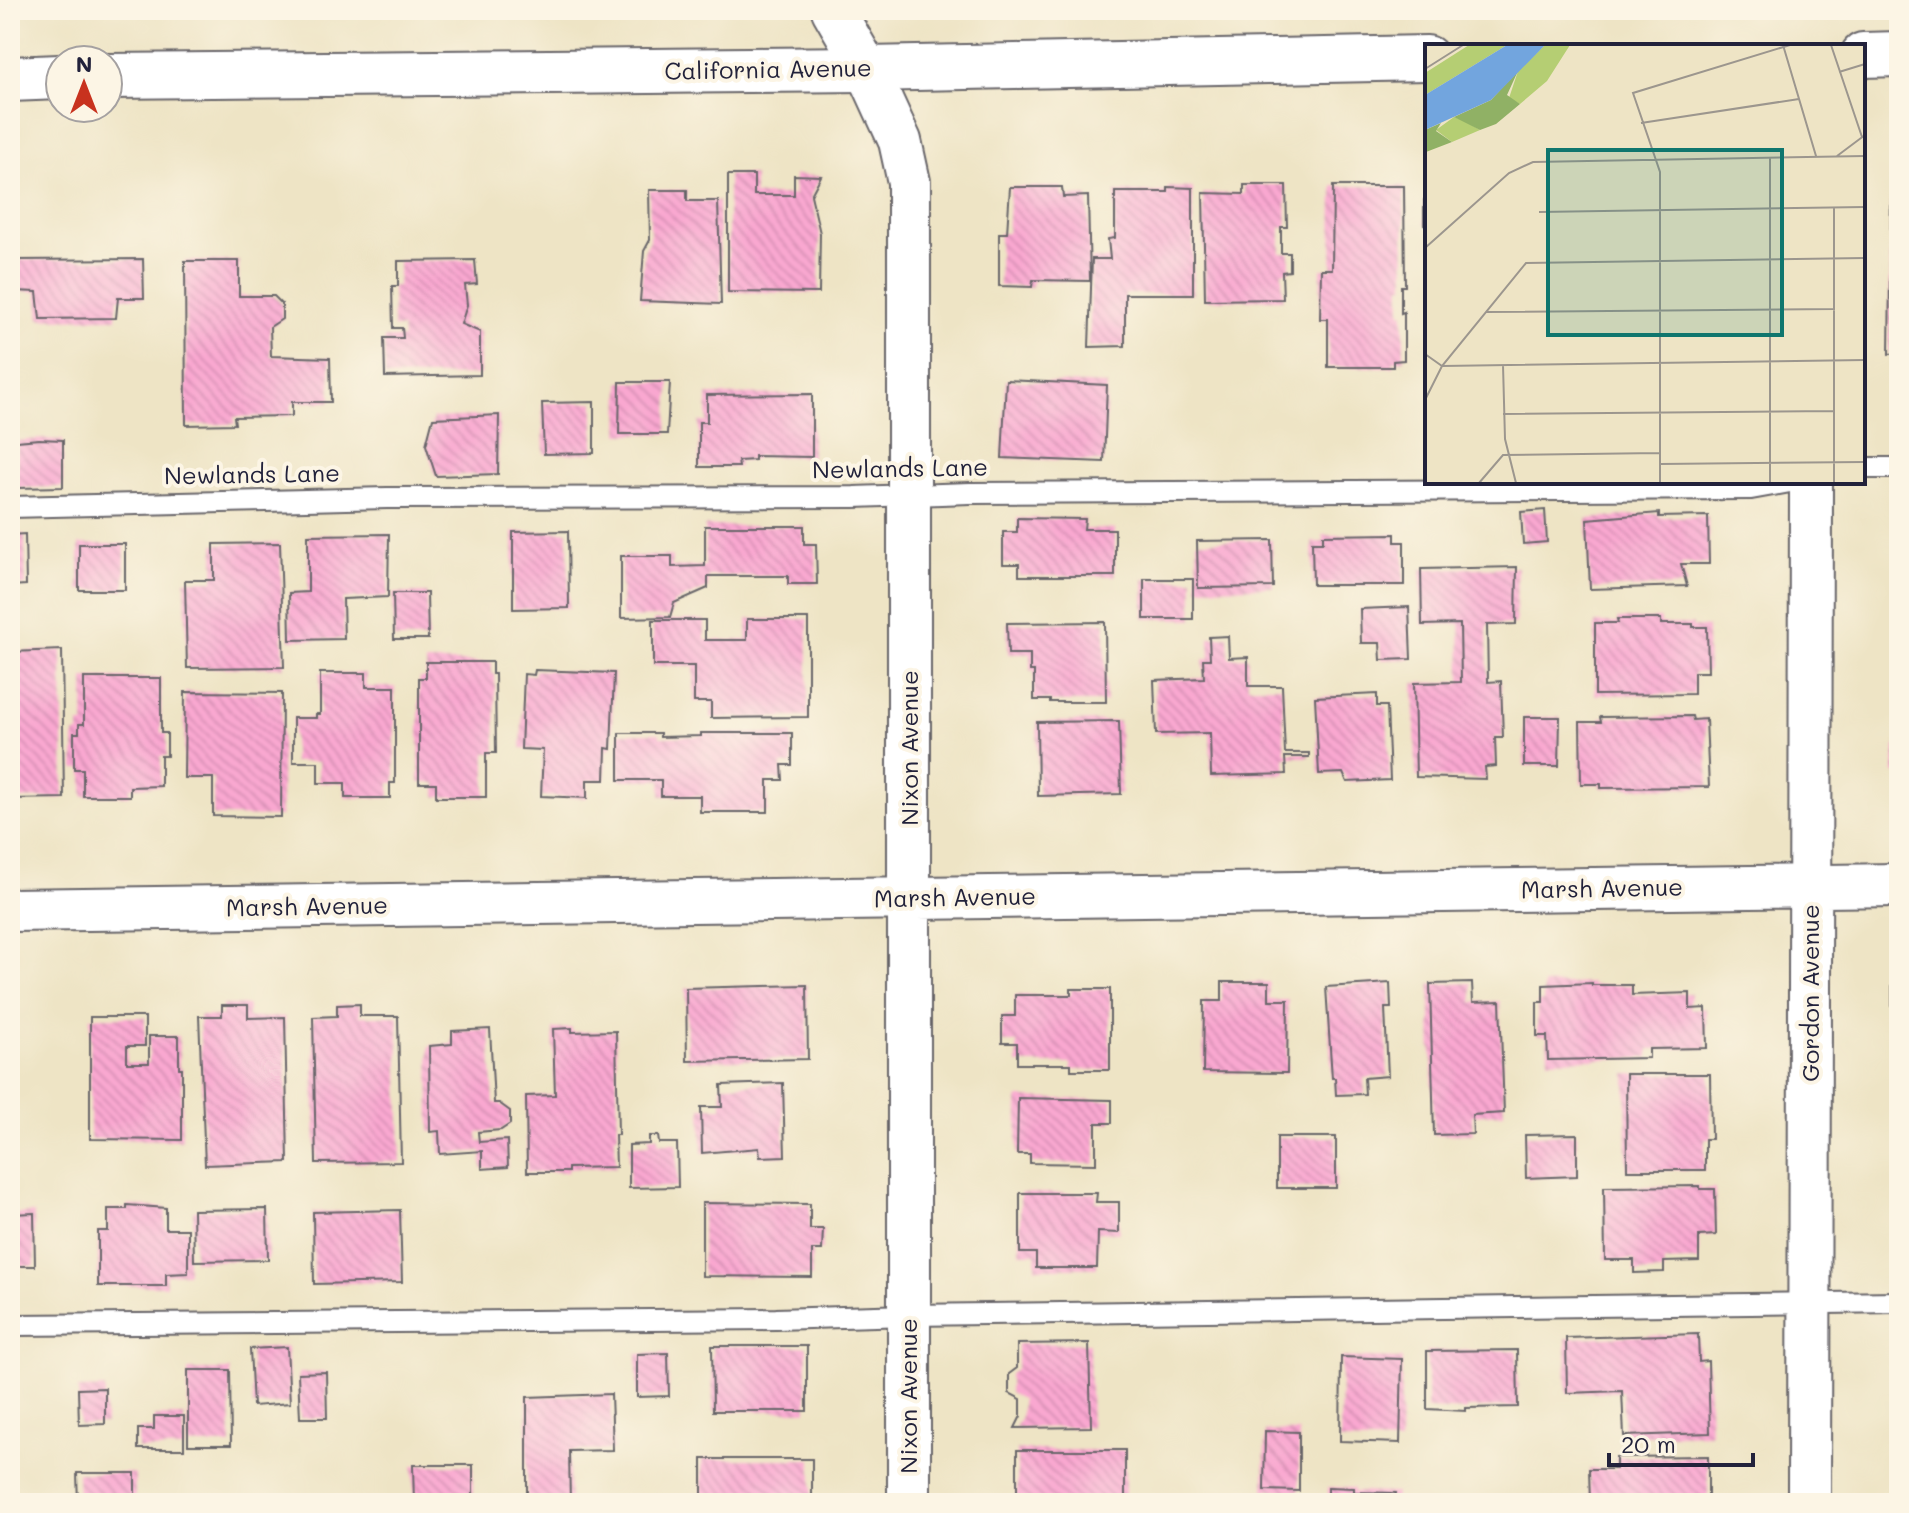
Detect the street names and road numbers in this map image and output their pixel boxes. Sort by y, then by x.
street label: California Avenue [664,51,872,86]
street label: Newlands Lane [812,450,988,485]
street label: Newlands Lane [164,456,340,491]
street label: Nixon Avenue [893,670,924,826]
street label: Marsh Avenue [1521,871,1683,904]
street label: Marsh Avenue [874,880,1036,913]
street label: Marsh Avenue [226,889,388,922]
street label: Gordon Avenue [1794,904,1825,1082]
street label: Nixon Avenue [892,1318,923,1474]

